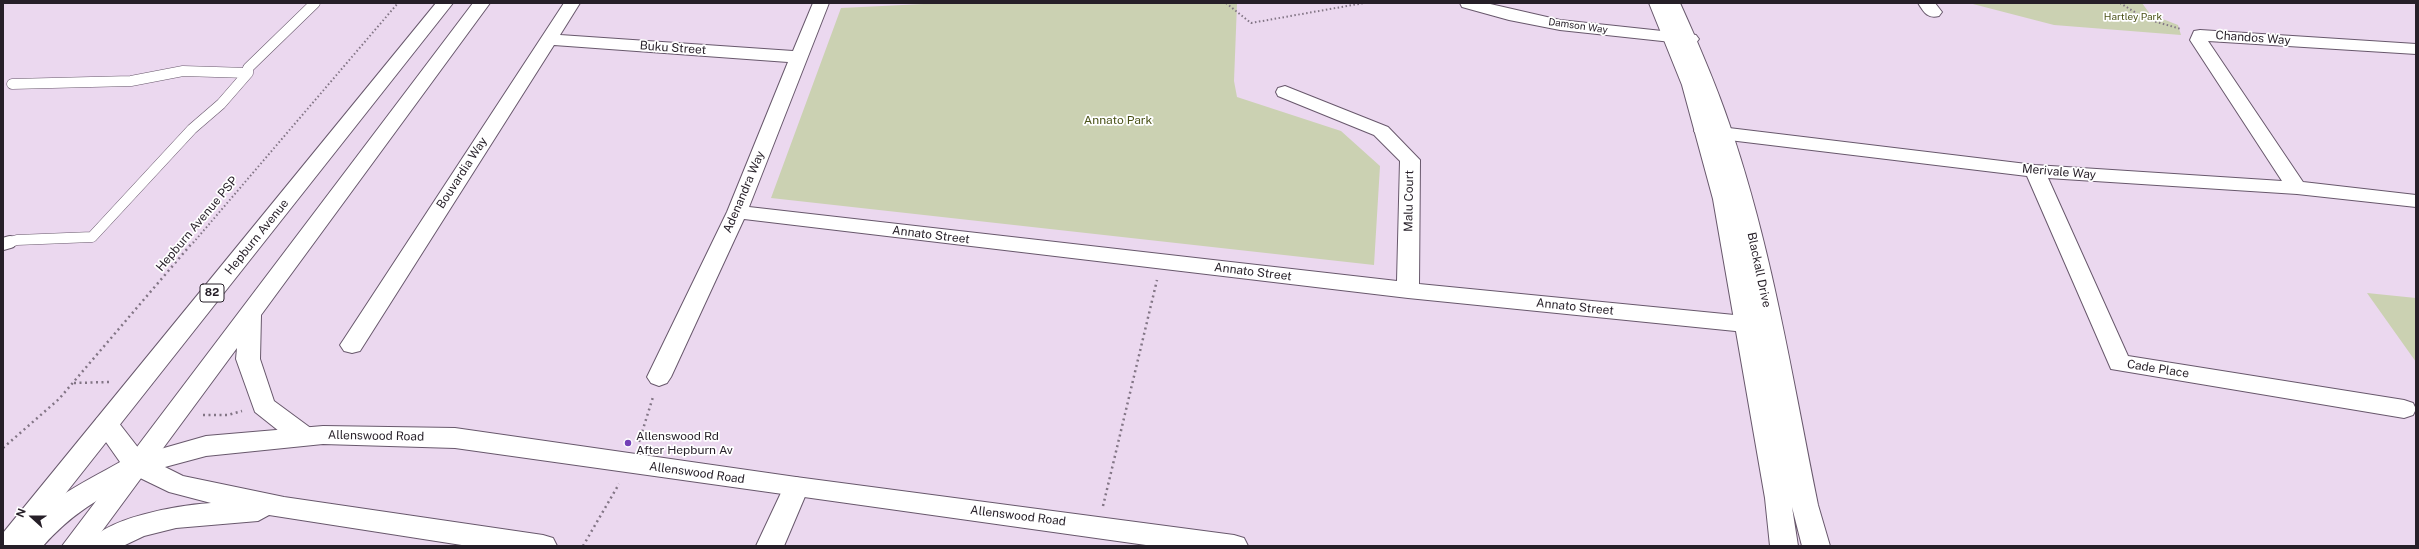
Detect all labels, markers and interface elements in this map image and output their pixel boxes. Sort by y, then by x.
park label: Hartley Park [2104,11,2162,23]
street label: Damson Way [1548,16,1608,36]
street label: Chandos Way [2215,28,2291,48]
street label: Buku Street [639,38,707,58]
park label: Annato Park [1084,113,1152,127]
street label: Bouvardia Way [433,134,491,212]
street label: Adenandra Way [720,149,768,235]
street label: Merivale Way [2021,162,2097,182]
street label: Malu Court [1401,170,1417,232]
street label: Hepburn Avenue PSP [153,174,241,274]
street label: Hepburn Avenue [222,196,292,278]
street label: Annato Street [891,223,971,247]
street label: Blackall Drive [1744,231,1774,309]
street label: Annato Street [1213,260,1293,284]
road number: 82 [200,284,224,302]
street label: Annato Street [1535,296,1615,318]
street label: Cade Place [2126,357,2190,381]
street label: Allenswood Road [328,428,424,444]
place label: Allenswood Rd After Hepburn Av [636,429,733,457]
marker: Allenswood Rd After Hepburn Av [623,438,633,448]
street label: Allenswood Road [648,459,746,487]
north arrow [12,497,52,537]
street label: Allenswood Road [969,503,1067,529]
text: N [14,507,28,519]

